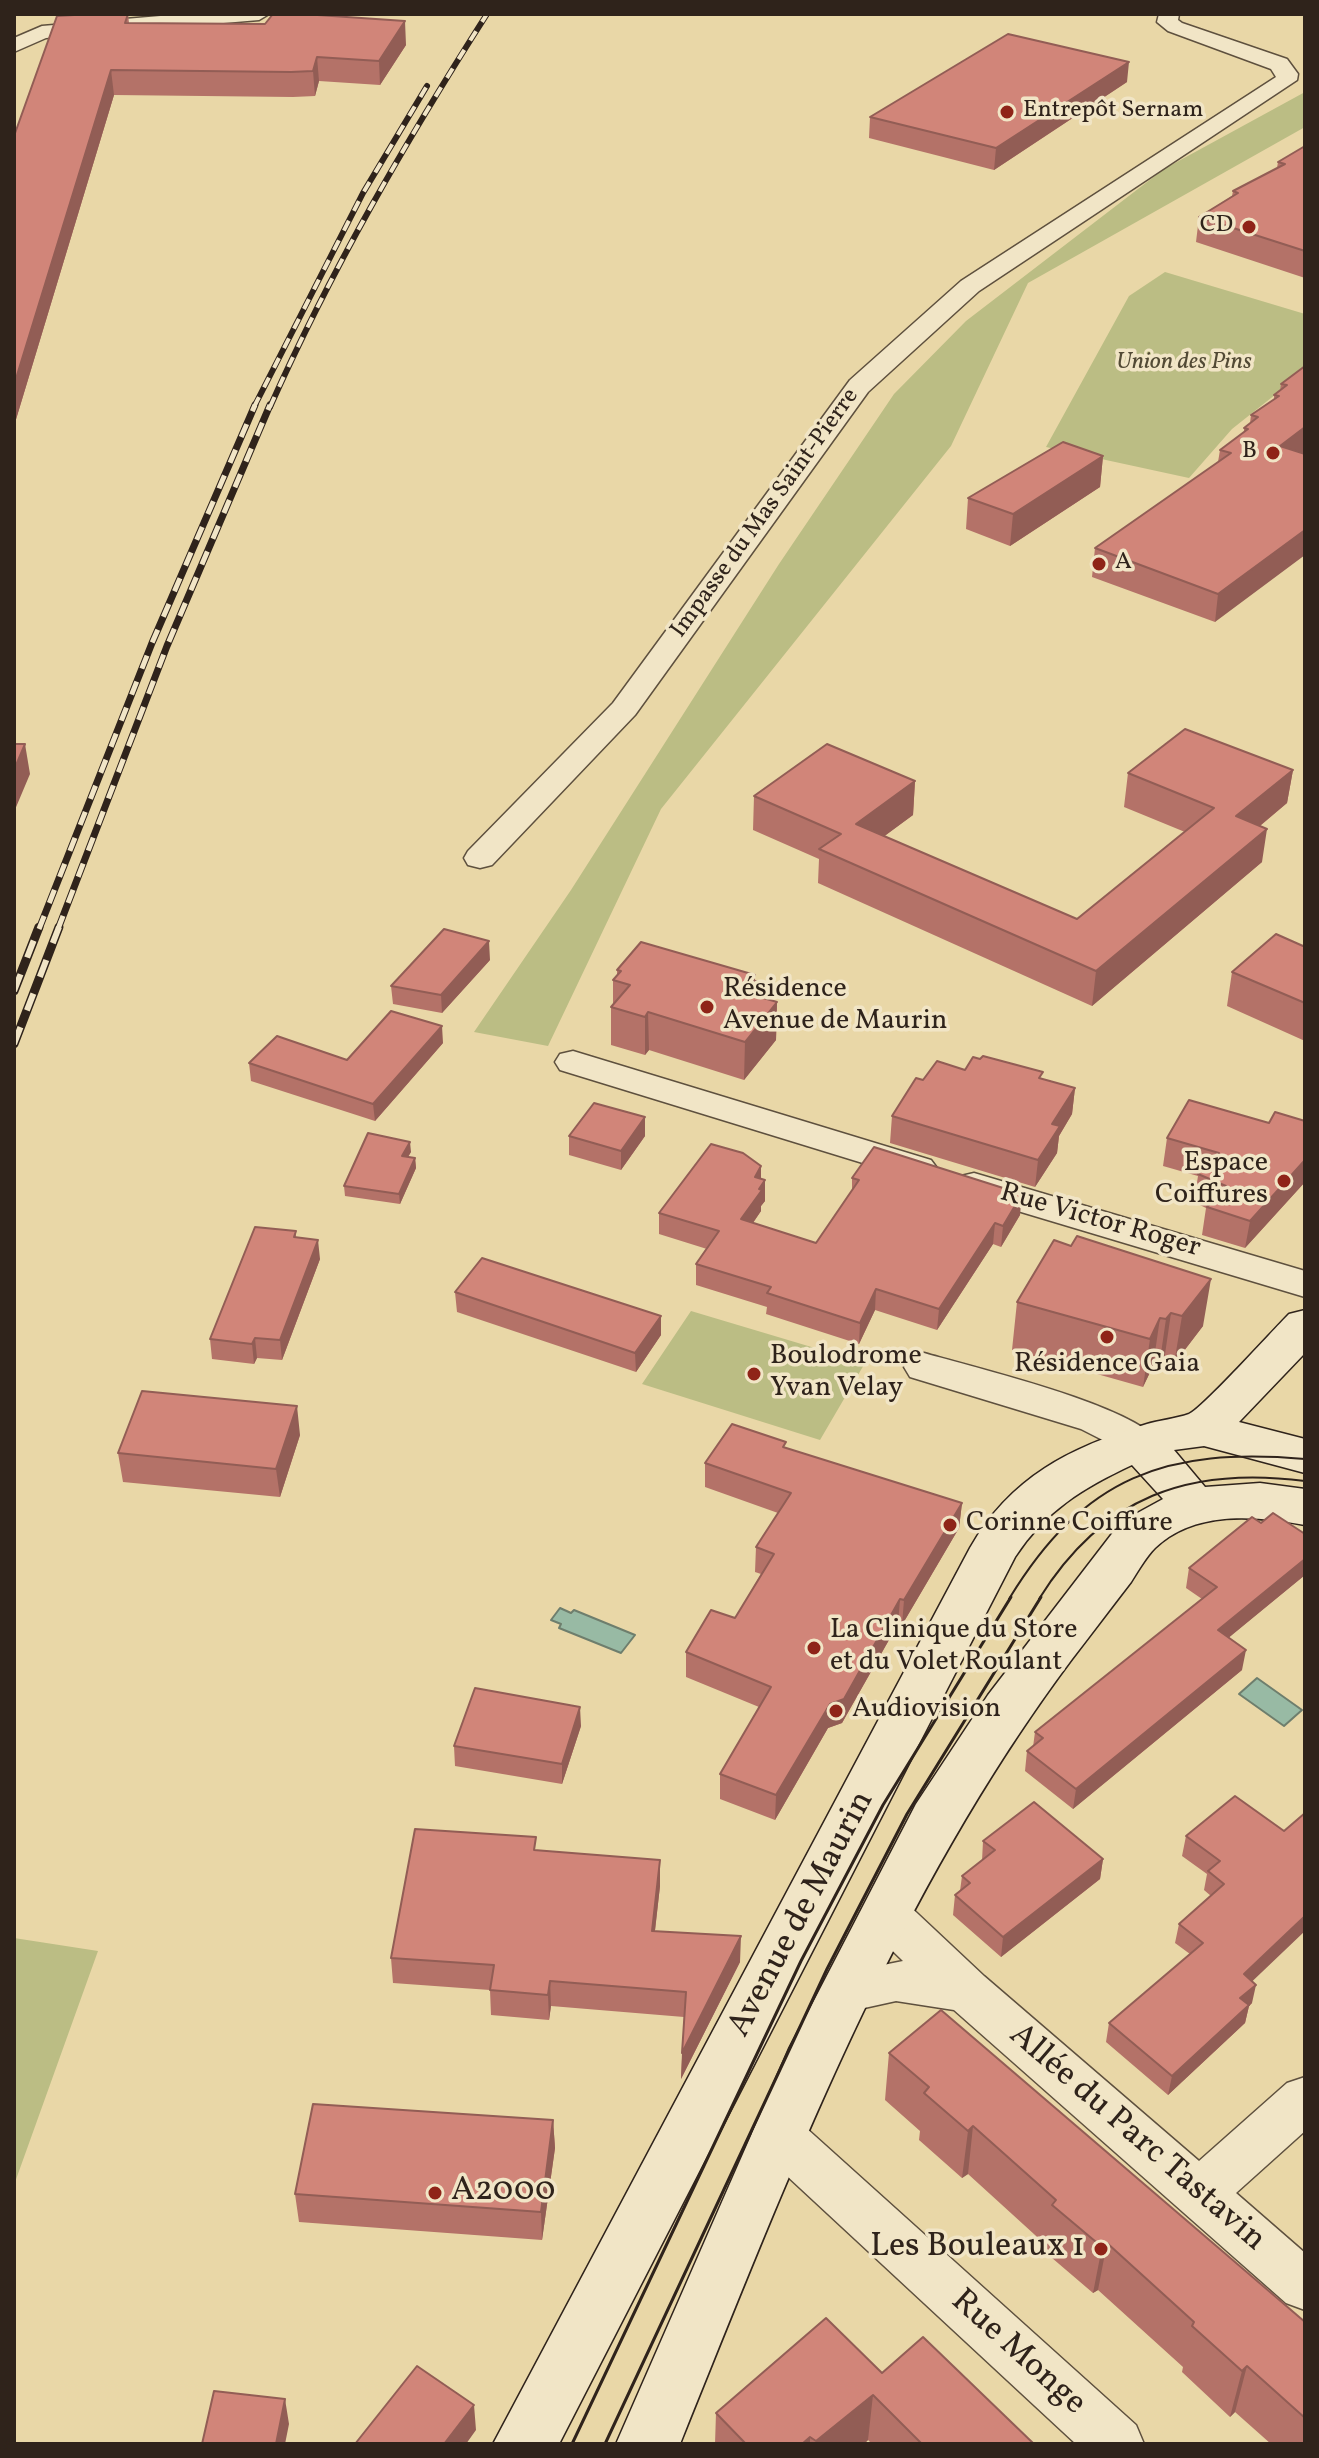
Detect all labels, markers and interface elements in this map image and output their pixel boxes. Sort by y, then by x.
place label: Entrepôt Sernam [1023,98,1204,126]
marker: Entrepôt Sernam [998,103,1016,121]
place label: CD [1200,213,1233,241]
marker: CD [1240,218,1258,236]
park label: Union des Pins [1116,350,1252,378]
street label: Impasse du Mas Saint-Pierre [666,384,866,644]
place label: B [1242,439,1257,467]
marker: B [1264,444,1282,462]
place label: A [1115,550,1132,578]
marker: A [1090,555,1108,573]
place label: Résidence Avenue de Maurin [723,974,948,1040]
marker: Résidence Avenue de Maurin [698,998,716,1016]
place label: Espace Coiffures [1155,1148,1268,1214]
marker: Espace Coiffures [1275,1172,1293,1190]
street label: Rue Victor Roger [996,1177,1204,1267]
marker: Résidence Gaia [1098,1328,1116,1346]
place label: Boulodrome Yvan Velay [770,1341,922,1407]
place label: Résidence Gaia [1014,1349,1200,1383]
marker: Boulodrome Yvan Velay [745,1365,763,1383]
place label: Corinne Coiffure [966,1508,1173,1542]
marker: Corinne Coiffure [941,1516,959,1534]
place label: La Clinique du Store et du Volet Roulant [830,1615,1077,1681]
marker: La Clinique du Store et du Volet Roulant [805,1639,823,1657]
place label: Audiovision [852,1694,1001,1728]
marker: Audiovision [827,1702,845,1720]
street label: Avenue de Maurin [721,1785,885,2045]
street label: Allée du Parc Tastavin [999,2016,1273,2262]
place label: A2000 [451,2173,556,2213]
marker: A2000 [426,2184,444,2202]
place label: Les Bouleaux 1 [870,2229,1085,2269]
marker: Les Bouleaux 1 [1092,2240,1110,2258]
street label: Rue Monge [941,2283,1093,2425]

